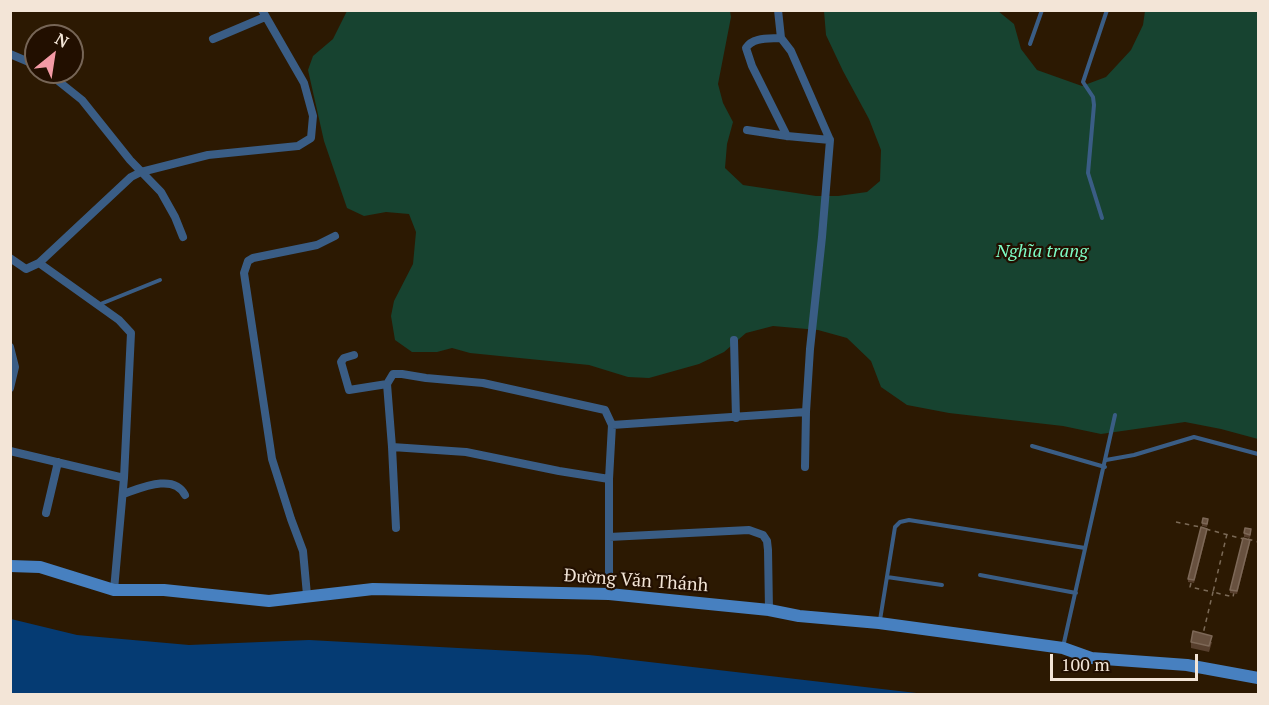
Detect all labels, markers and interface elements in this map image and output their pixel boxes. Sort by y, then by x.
north arrow [24,24,84,84]
text: N [51,28,73,53]
park label: Nghĩa trang [996,241,1088,263]
street label: Đường Văn Thánh [563,565,709,597]
scale bar [1053,642,1202,680]
text: 100 m [1061,652,1110,676]

